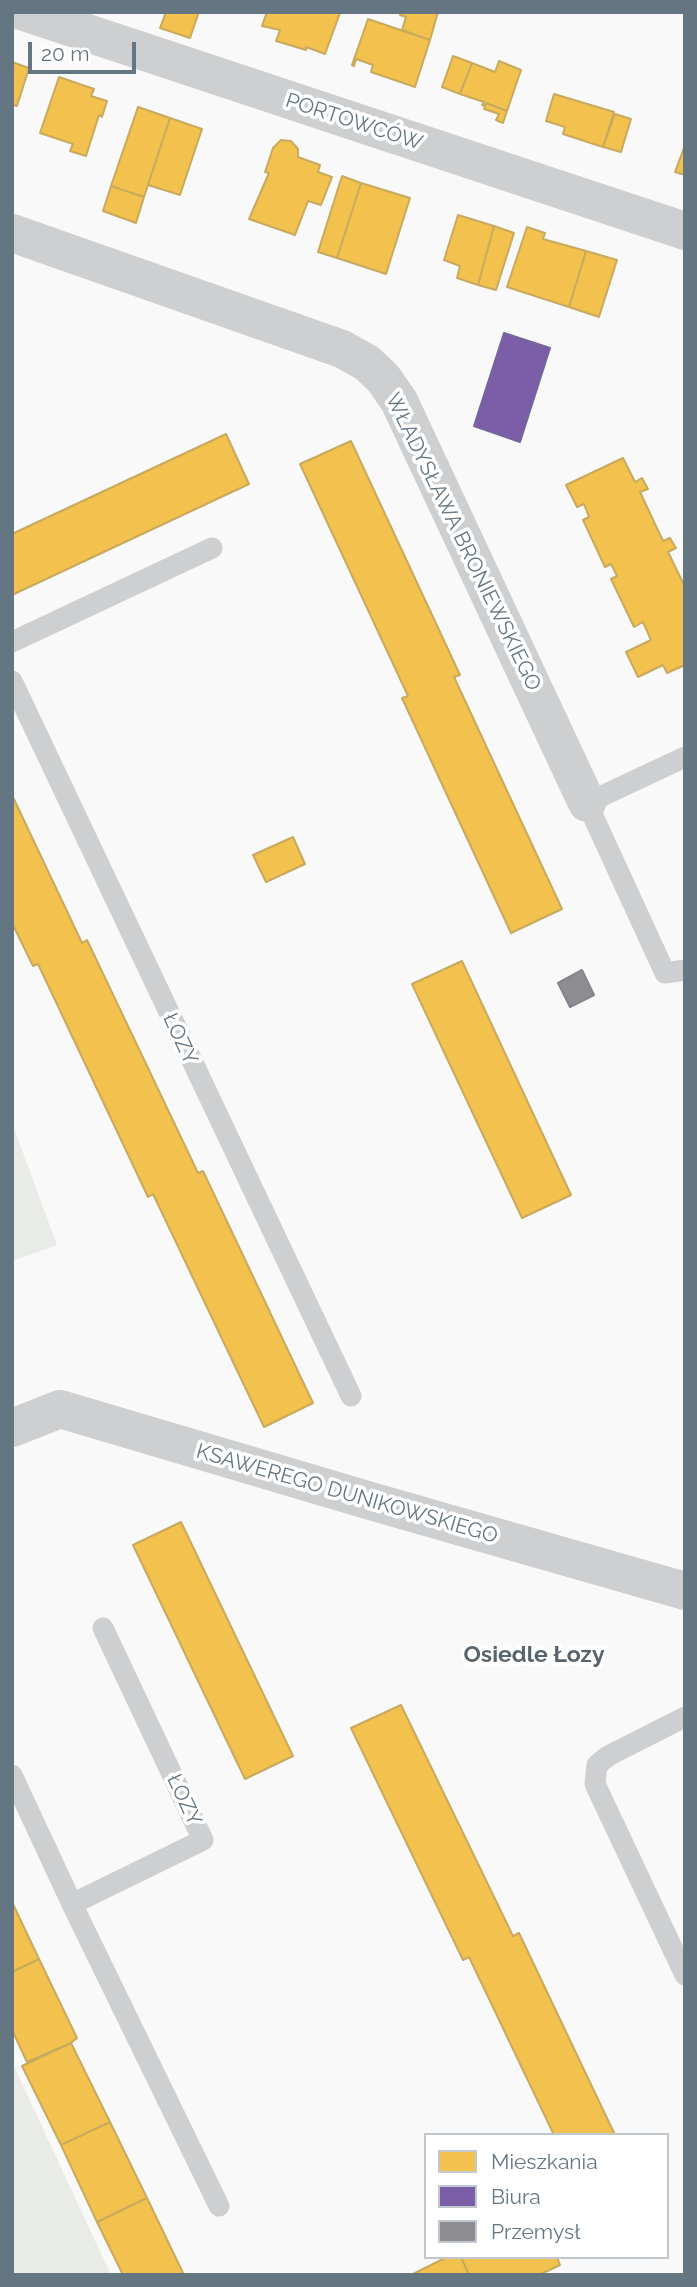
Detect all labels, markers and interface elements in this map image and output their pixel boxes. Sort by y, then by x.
scale bar [32,28,140,72]
text: 20 m [41,41,89,66]
street label: PORTOWCÓW [282,88,426,156]
street label: WŁADYSŁAWA BRONIEWSKIEGO [380,389,546,695]
street label: ŁOZY [157,1009,203,1069]
street label: KSAWEREGO DUNIKOWSKIEGO [193,1439,501,1549]
district label: Osiedle Łozy [463,1641,605,1669]
street label: ŁOZY [161,1770,207,1830]
legend [424,2133,669,2259]
text: Mieszkania [491,2149,598,2174]
text: Biura [491,2184,541,2209]
text: Przemysł [491,2219,580,2244]

